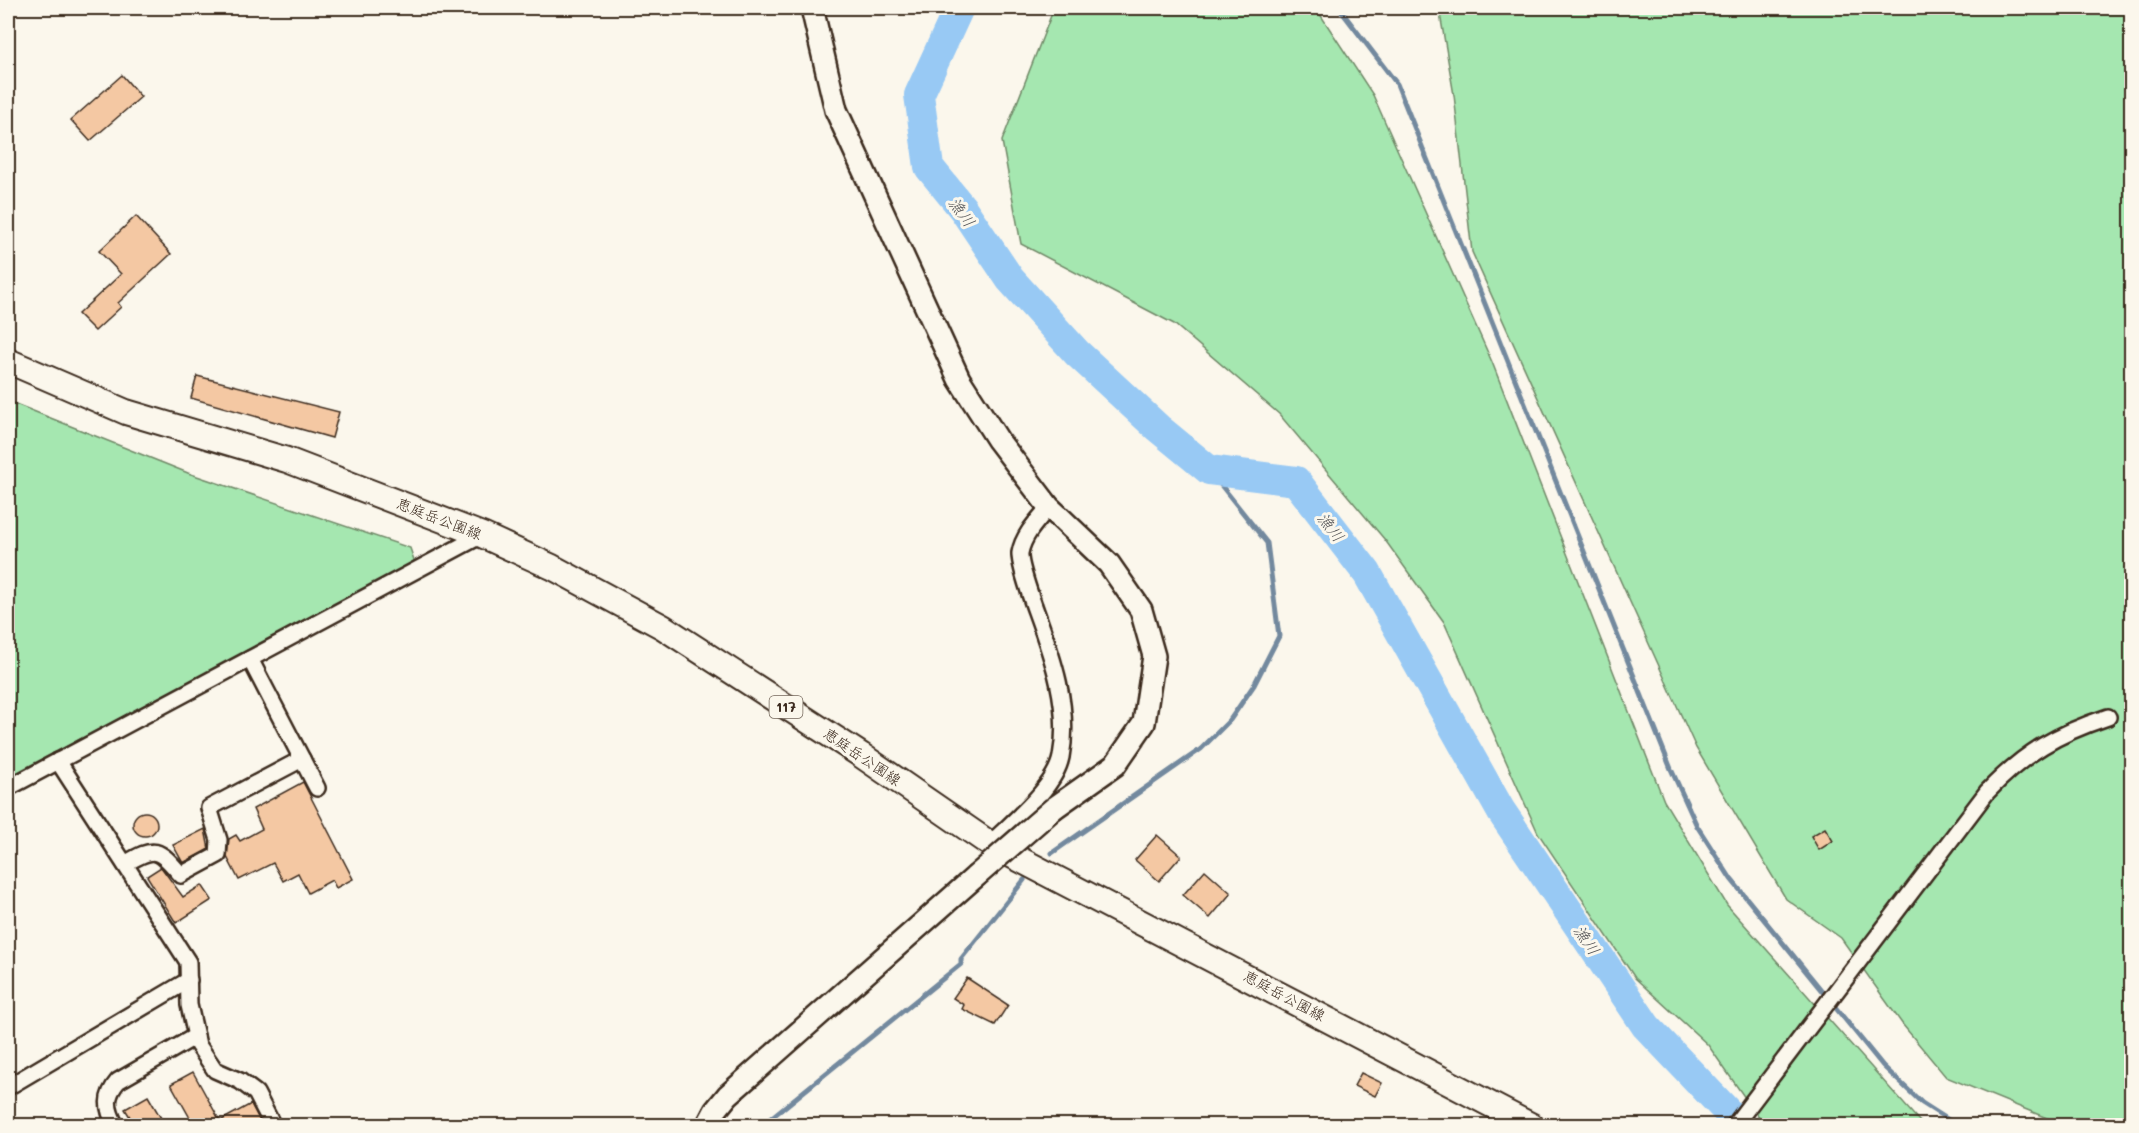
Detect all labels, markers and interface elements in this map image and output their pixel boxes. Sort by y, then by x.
water label: 漁川 [945,193,980,231]
street label: 恵庭岳公園線 [394,493,485,544]
water label: 漁川 [1313,508,1350,546]
road number: 117 [770,696,802,718]
street label: 恵庭岳公園線 [820,723,905,790]
water label: 漁川 [1570,921,1605,959]
street label: 恵庭岳公園線 [1240,965,1329,1025]

